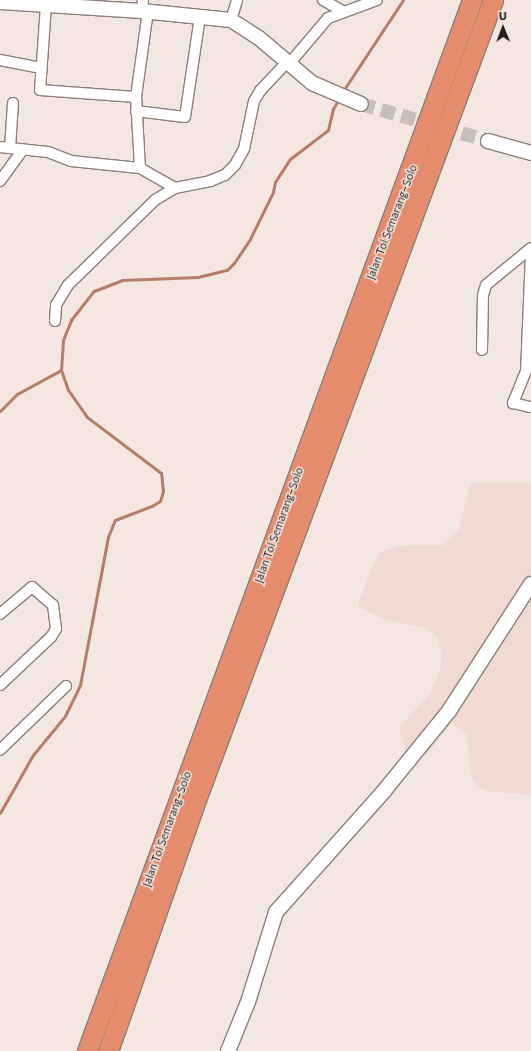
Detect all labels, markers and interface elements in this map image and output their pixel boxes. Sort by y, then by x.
north arrow [483,8,523,48]
text: U [499,9,507,22]
street label: Jalan Tol Semarang–Solo [364,163,420,281]
street label: Jalan Tol Semarang–Solo [252,465,306,585]
street label: Jalan Tol Semarang–Solo [140,769,194,889]

